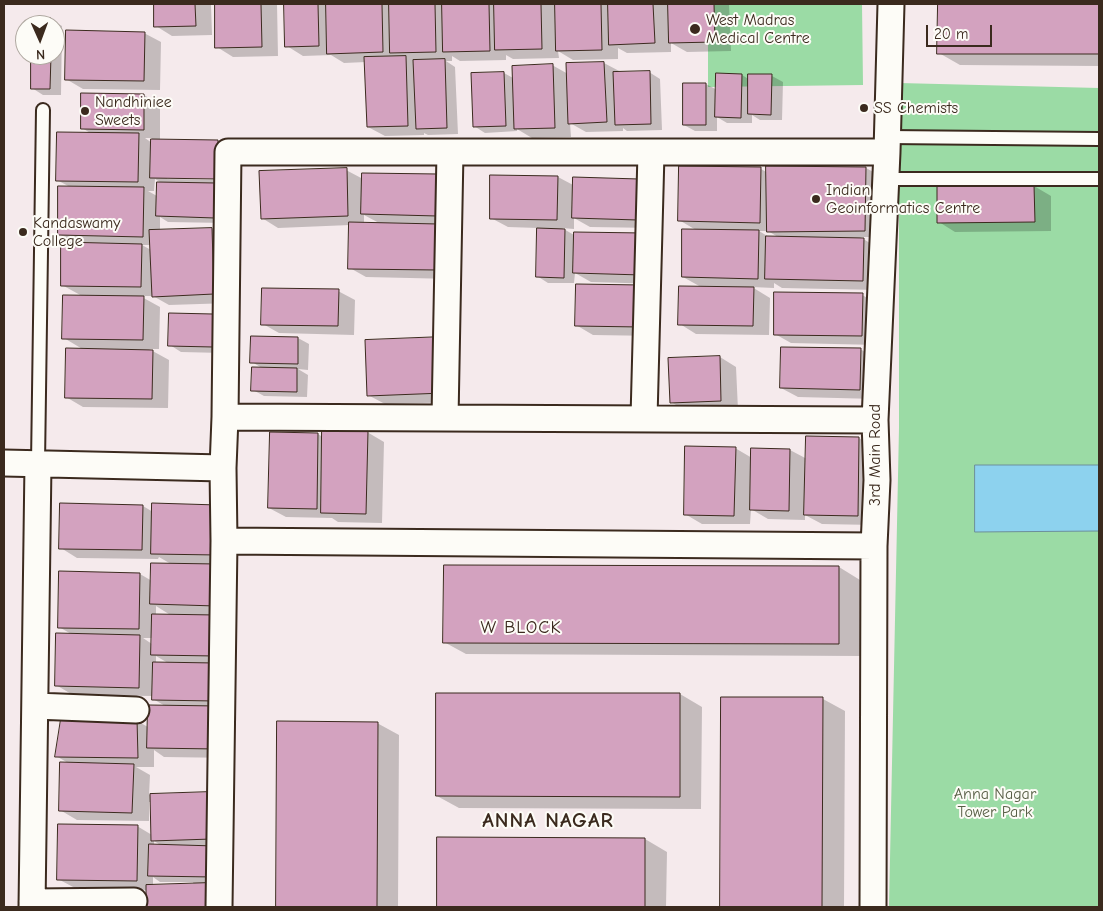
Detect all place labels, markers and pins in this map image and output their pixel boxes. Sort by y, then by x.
place label: West Madras Medical Centre [706,10,810,48]
marker: West Madras Medical Centre [688,22,702,36]
place label: Nandhiniee Sweets [95,92,172,130]
place label: SS Chemists [874,98,958,118]
marker: SS Chemists [858,102,870,114]
marker: Nandhiniee Sweets [79,105,91,117]
place label: Indian Geoinformatics Centre [826,180,980,218]
marker: Indian Geoinformatics Centre [810,193,822,205]
place label: Kandaswamy College [33,213,120,251]
marker: Kandaswamy College [17,226,29,238]

